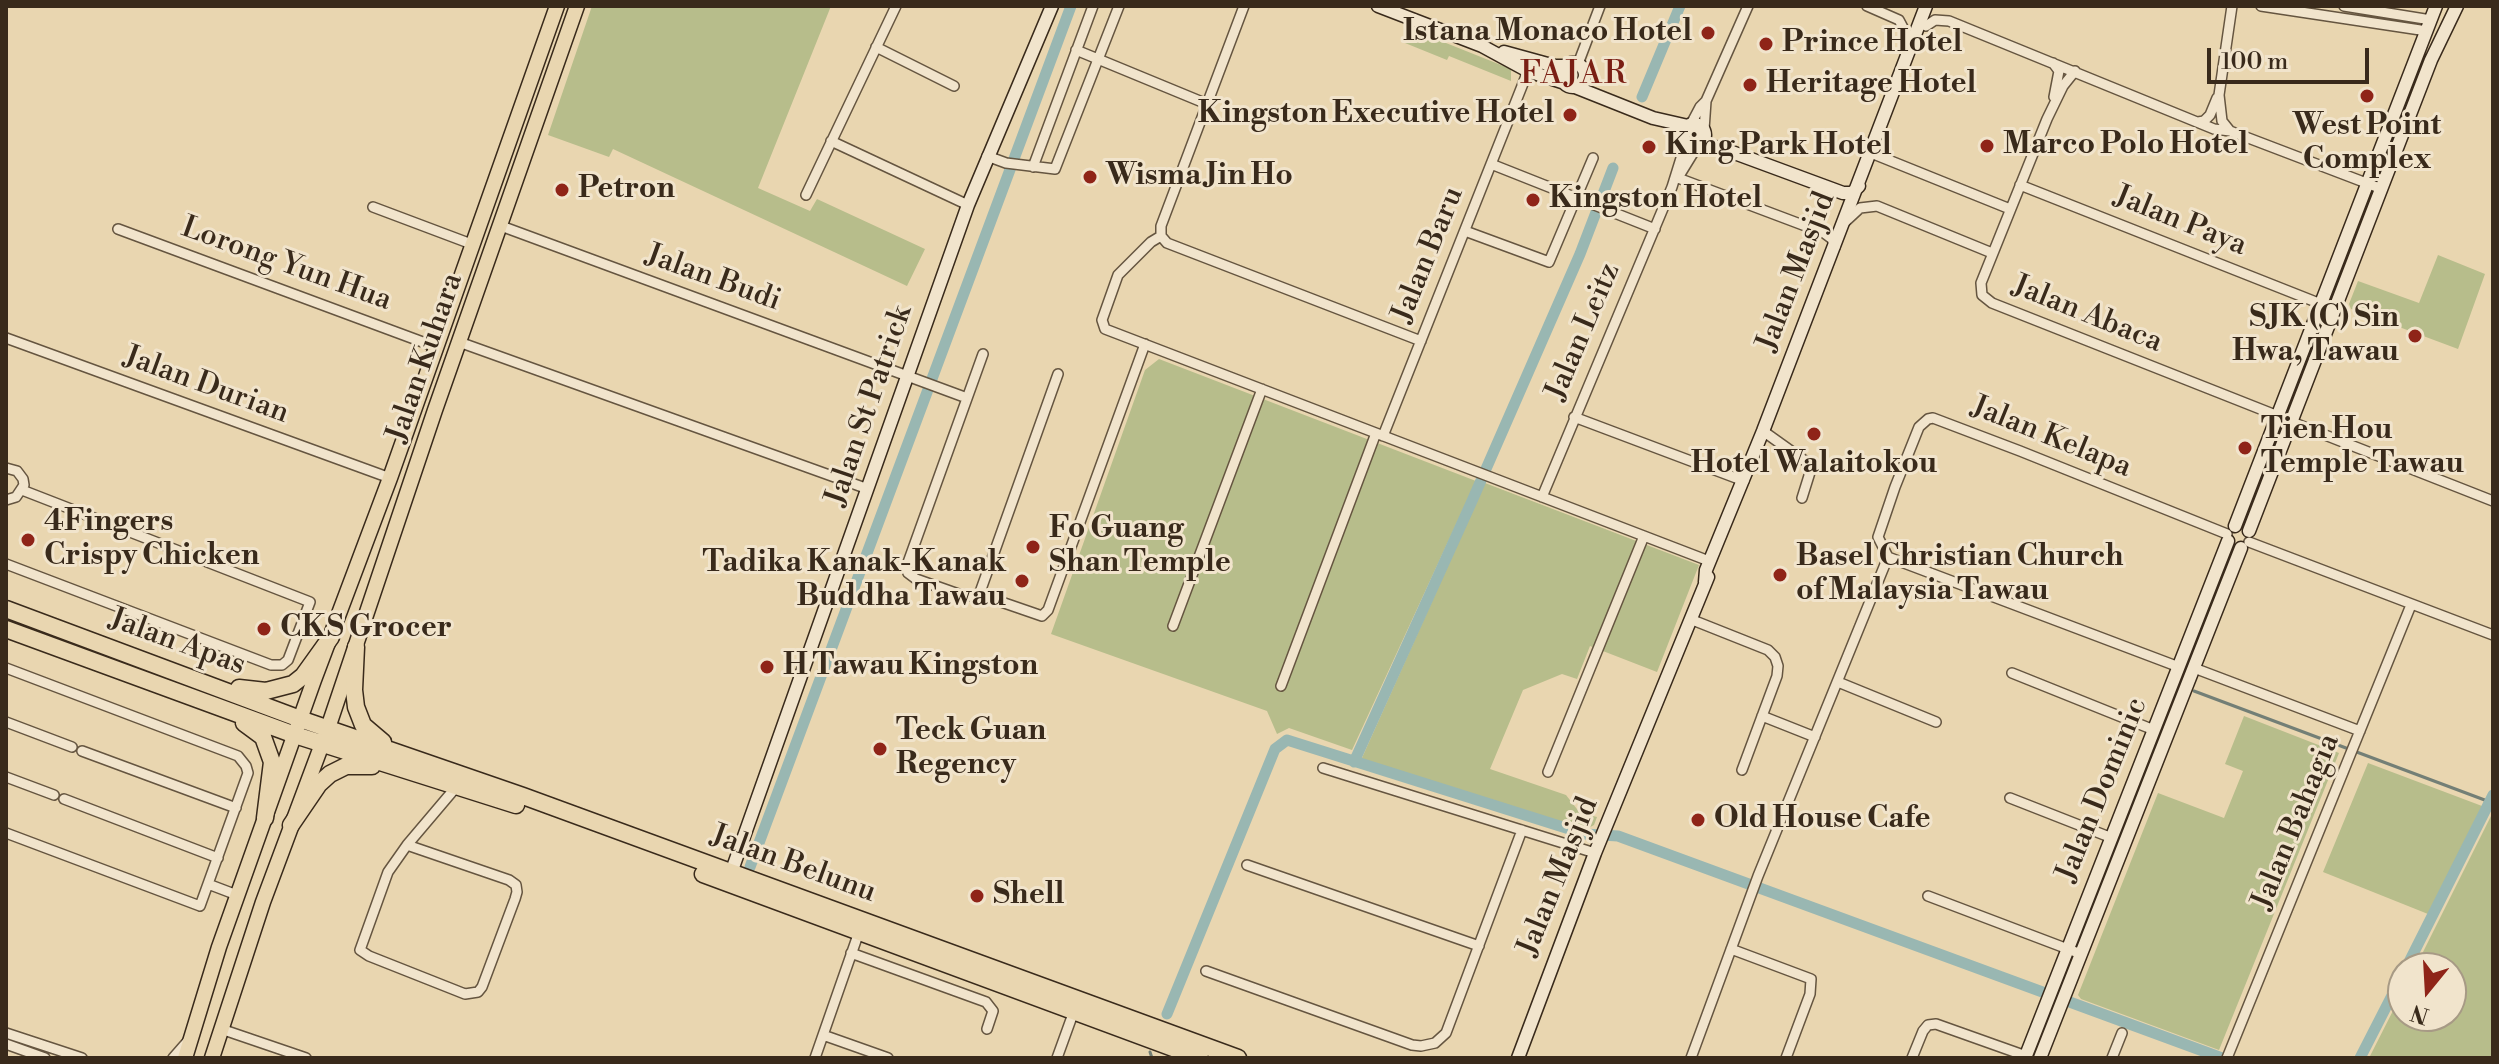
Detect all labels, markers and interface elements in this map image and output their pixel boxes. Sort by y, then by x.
place label: Istana Monaco Hotel [1403,15,1692,51]
marker: Istana Monaco Hotel [1699,24,1717,42]
place label: Prince Hotel [1782,26,1962,62]
scale bar [2211,32,2373,82]
marker: Prince Hotel [1757,35,1775,53]
text: 100 m [2221,47,2288,77]
district label: FAJAR [1520,56,1628,94]
place label: Heritage Hotel [1766,67,1976,103]
marker: Heritage Hotel [1741,76,1759,94]
marker: West Point Complex [2358,87,2376,105]
place label: Kingston Executive Hotel [1198,97,1554,133]
marker: Kingston Executive Hotel [1561,106,1579,124]
place label: West Point Complex [2293,109,2441,180]
place label: Marco Polo Hotel [2003,128,2248,164]
place label: King Park Hotel [1665,129,1892,165]
marker: Marco Polo Hotel [1978,137,1996,155]
marker: King Park Hotel [1640,138,1658,156]
place label: Wisma Jin Ho [1106,159,1293,195]
marker: Wisma Jin Ho [1081,168,1099,186]
place label: Petron [578,172,675,208]
street label: Jalan Paya [2109,179,2251,265]
marker: Petron [553,181,571,199]
street label: Jalan Baru [1385,182,1473,328]
place label: Kingston Hotel [1549,182,1762,218]
street label: Jalan Masjid [1750,187,1844,357]
marker: Kingston Hotel [1524,191,1542,209]
street label: Lorong Yun Hua [176,210,396,320]
street label: Jalan Budi [641,238,785,320]
street label: Jalan Leitz [1539,258,1629,406]
street label: Jalan Kuhara [380,269,472,447]
street label: Jalan Abaca [2007,269,2167,361]
street label: Jalan St Patrick [819,301,921,511]
place label: SJK (C) Sin Hwa, Tawau [2232,301,2399,372]
marker: SJK (C) Sin Hwa, Tawau [2406,327,2424,345]
street label: Jalan Durian [119,340,293,432]
street label: Jalan Kelapa [1966,390,2136,486]
place label: Tien Hou Temple Tawau [2261,413,2464,484]
marker: Hotel Walaitokou [1805,425,1823,443]
marker: Tien Hou Temple Tawau [2236,439,2254,457]
place label: Hotel Walaitokou [1691,447,1937,483]
place label: 4Fingers Crispy Chicken [44,505,259,576]
place label: Fo Guang Shan Temple [1049,512,1231,582]
marker: 4Fingers Crispy Chicken [19,531,37,549]
marker: Fo Guang Shan Temple [1024,538,1042,556]
place label: Basel Christian Church of Malaysia Tawau [1796,540,2124,610]
place label: Tadika Kanak-Kanak Buddha Tawau [703,546,1006,616]
marker: Basel Christian Church of Malaysia Tawau [1771,566,1789,584]
marker: Tadika Kanak-Kanak Buddha Tawau [1013,572,1031,590]
street label: Jalan Apas [104,602,250,684]
place label: CKS Grocer [280,611,452,647]
marker: CKS Grocer [255,620,273,638]
place label: H Tawau Kingston [783,649,1038,685]
marker: H Tawau Kingston [758,658,776,676]
street label: Jalan Dominic [2050,693,2156,887]
place label: Teck Guan Regency [896,714,1046,784]
street label: Jalan Bahagia [2245,729,2349,915]
marker: Teck Guan Regency [871,740,889,758]
street label: Jalan Masjid [1511,793,1607,961]
place label: Old House Cafe [1714,802,1931,838]
marker: Old House Cafe [1689,811,1707,829]
street label: Jalan Belunu [705,818,881,912]
place label: Shell [993,878,1064,914]
marker: Shell [968,887,986,905]
north arrow [2387,952,2467,1032]
text: N [2408,998,2432,1029]

